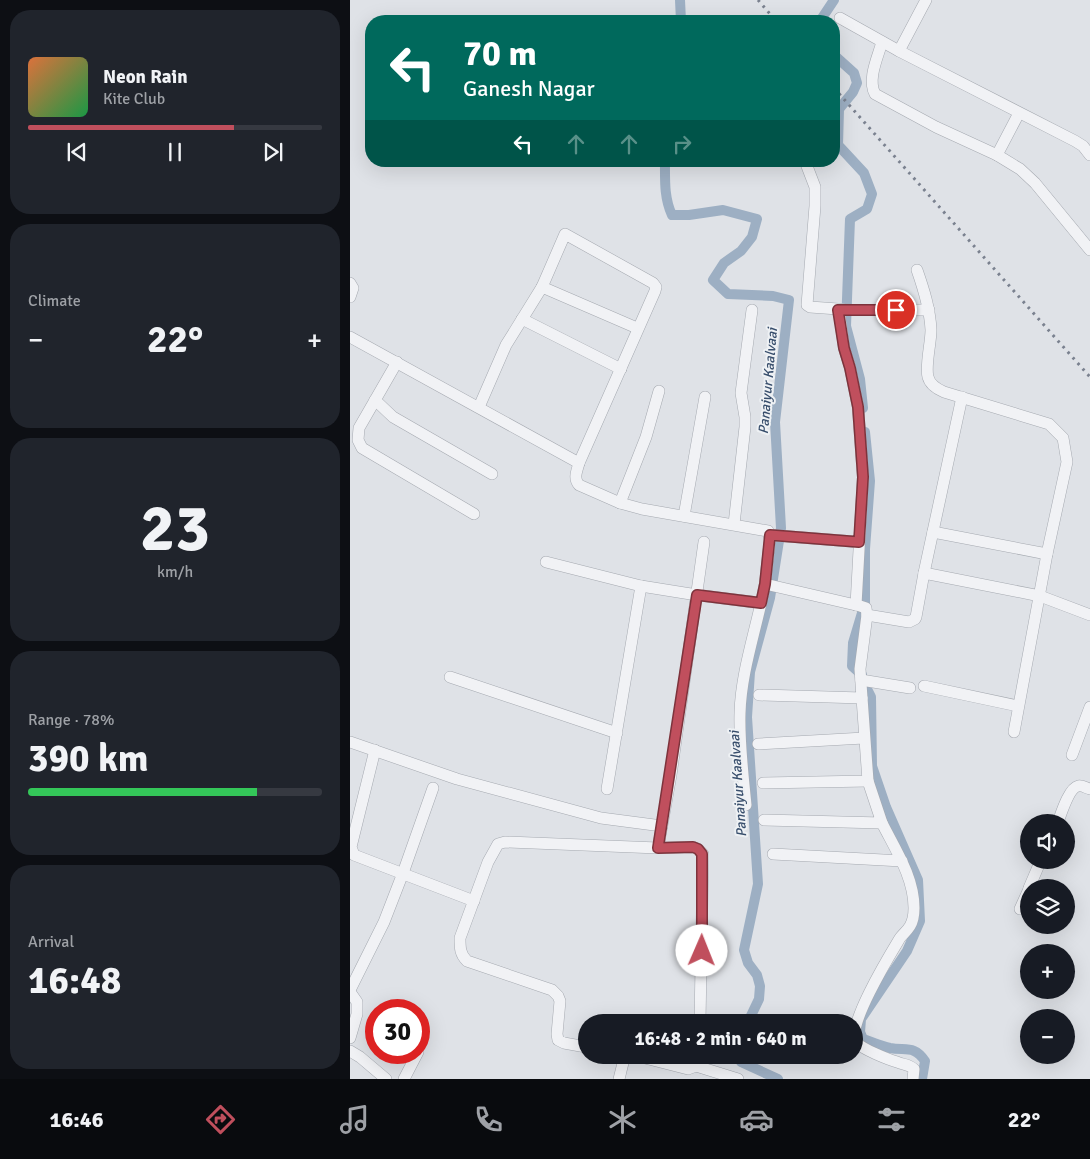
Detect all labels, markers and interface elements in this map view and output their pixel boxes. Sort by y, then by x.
text: 70 m [463,32,537,75]
icon: left [380,35,445,100]
text: Neon Rain [103,65,188,89]
text: Ganesh Nagar [463,75,595,102]
text: Kite Club [103,89,165,109]
icon: left [509,130,537,158]
icon: ahead [562,130,590,158]
icon: ahead [615,130,643,158]
icon: right [668,130,696,158]
icon: previous [63,138,91,166]
icon: pause [161,138,189,166]
icon: next [259,138,287,166]
pin [875,289,917,331]
text: Climate [28,291,81,311]
icon: arrive [882,296,910,324]
text: 22° [147,316,203,363]
text: − [28,323,43,357]
text: + [307,323,322,357]
water label: Panaiyur Kaalvaai [755,326,781,435]
text: 23 [140,489,210,569]
text: km/h [157,562,193,582]
text: Range · 78% [28,710,114,730]
water label: Panaiyur Kaalvaai [726,729,750,838]
text: 390 km [28,735,149,782]
map controls [1020,814,1075,1064]
button: sound [1020,814,1075,869]
button: layers [1020,879,1075,934]
position arrow [675,924,727,976]
text: Arrival [28,932,74,952]
button: + [1020,944,1075,999]
text: 16:48 [28,957,121,1004]
speed limit sign: 30 [365,999,430,1064]
button: − [1020,1009,1075,1064]
text: 16:48 · 2 min · 640 m [634,1027,807,1051]
icon: directions [203,1102,238,1137]
icon: music [337,1102,372,1137]
icon: phone [471,1102,506,1137]
icon: climate [605,1102,640,1137]
icon: car [739,1102,774,1137]
icon: filters [874,1102,909,1137]
text: 16:46 [50,1106,104,1133]
text: 22° [1008,1106,1040,1133]

